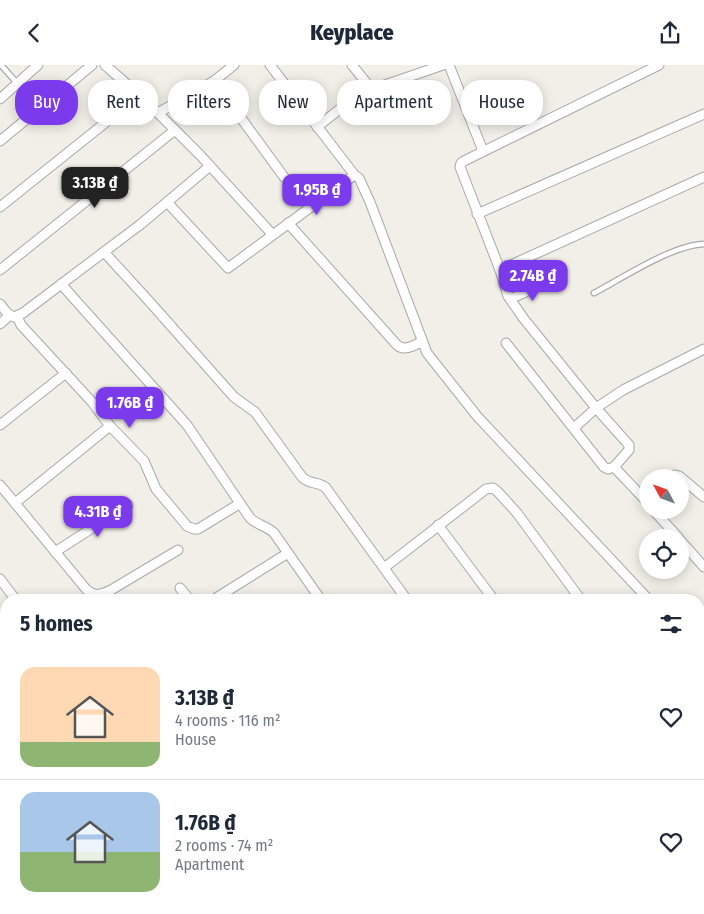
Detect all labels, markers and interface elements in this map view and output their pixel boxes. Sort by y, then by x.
icon: back [20,19,48,47]
text: Keyplace [310,19,394,46]
icon: share [656,19,684,47]
chip: Buy [15,80,78,125]
chip: Rent [88,80,158,125]
chip: Filters [168,80,249,125]
chip: New [259,80,327,125]
chip: Apartment [337,80,451,125]
chip: House [461,80,543,125]
pin: 3.13B ₫ [49,167,141,209]
text: 3.13B ₫ [72,173,118,192]
pin: 1.95B ₫ [271,173,363,216]
text: 1.95B ₫ [293,180,341,199]
pin: 2.74B ₫ [487,259,579,302]
text: 2.74B ₫ [510,266,556,285]
pin: 1.76B ₫ [84,387,176,429]
text: 1.76B ₫ [107,393,153,412]
north arrow [639,469,689,519]
map controls [639,469,689,579]
pin: 4.31B ₫ [52,495,144,538]
text: 4.31B ₫ [74,502,122,521]
button: locate [639,529,689,579]
icon: filters [657,610,685,638]
text: 5 homes [20,611,93,637]
text: 3.13B ₫ [175,685,234,711]
icon: home [60,687,120,747]
icon: heart [657,703,685,731]
text: 4 rooms · 116 m² [175,711,281,730]
text: House [175,730,216,749]
text: 1.76B ₫ [175,810,236,836]
icon: home [60,812,120,872]
icon: heart [657,828,685,856]
text: 2 rooms · 74 m² [175,836,273,855]
text: Apartment [175,855,244,874]

